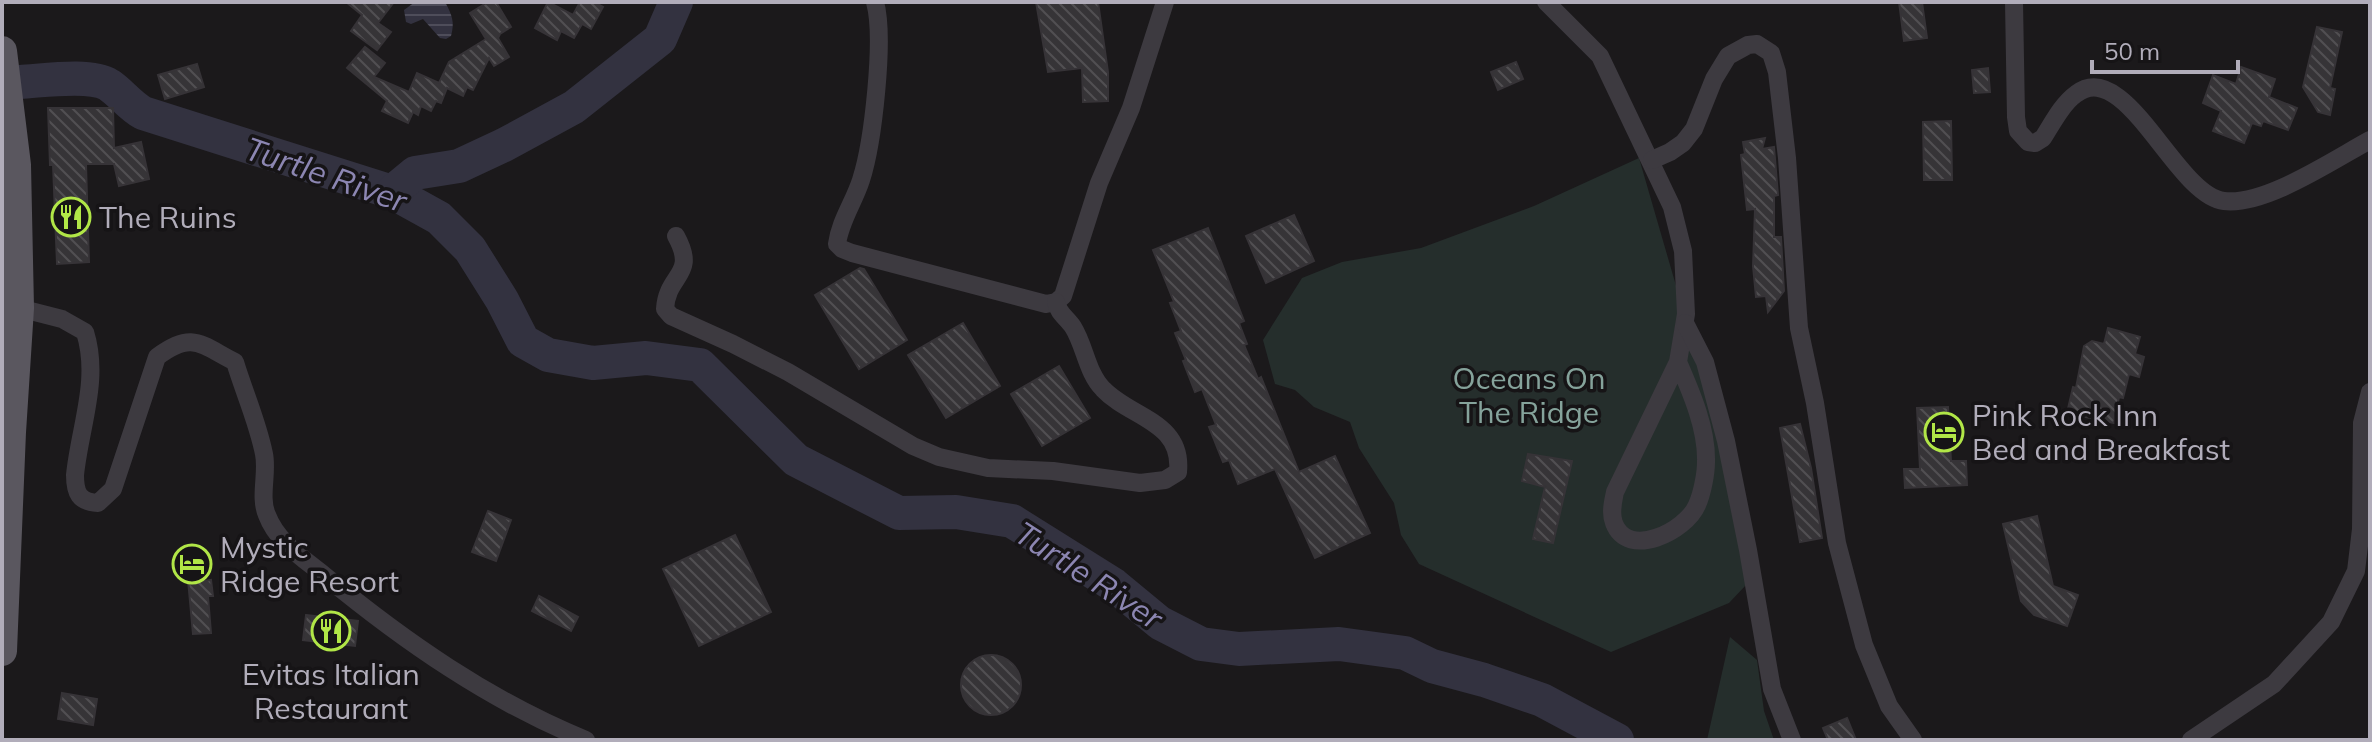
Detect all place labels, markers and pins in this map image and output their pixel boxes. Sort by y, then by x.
restaurant icon: The Ruins [50,196,92,238]
place label: The Ruins [99,198,237,236]
place label: Pink Rock Inn Bed and Breakfast [1972,396,2230,468]
hotel icon: Pink Rock Inn Bed and Breakfast [1923,411,1965,453]
place label: Mystic Ridge Resort [220,528,399,600]
hotel icon: Mystic Ridge Resort [171,543,213,585]
restaurant icon: Evitas Italian Restaurant [310,610,352,652]
place label: Evitas Italian Restaurant [242,655,420,727]

